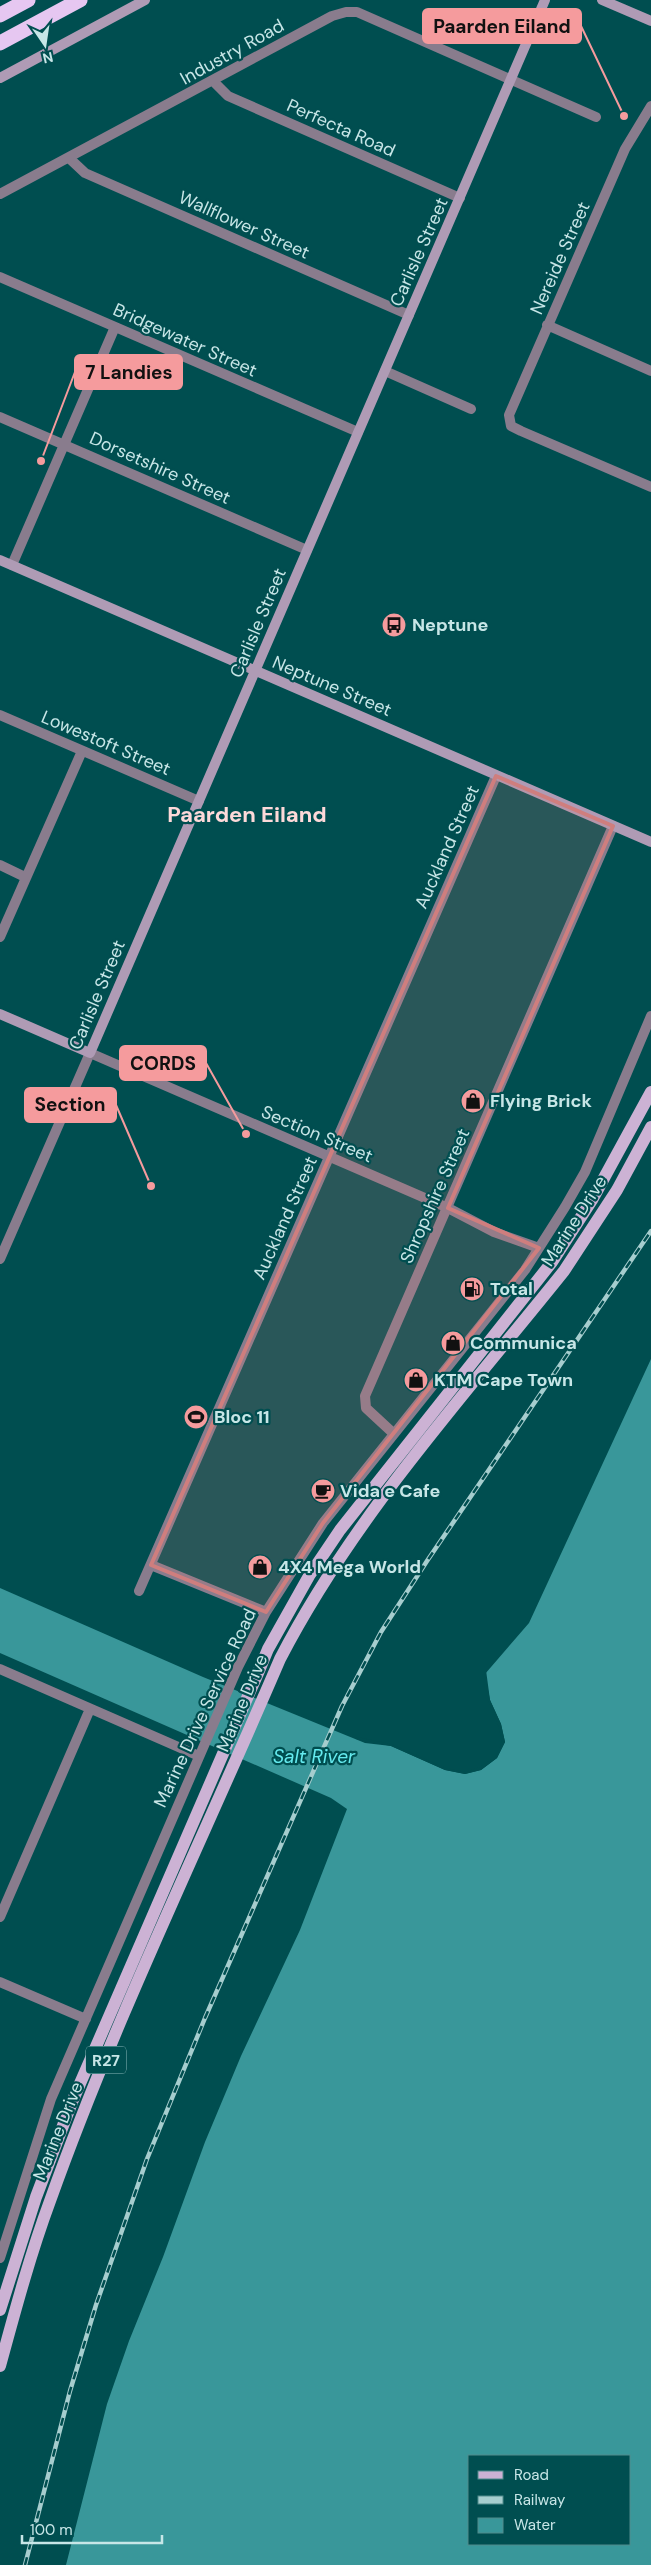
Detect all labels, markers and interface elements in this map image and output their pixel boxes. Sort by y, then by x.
callout: Paarden Eiland [423,9,581,43]
street label: Industry Road [176,14,288,90]
text: Paarden Eiland [433,14,571,39]
north arrow [20,20,70,70]
text: N [41,48,55,68]
street label: Perfecta Road [283,93,399,163]
street label: Wallflower Street [175,185,313,265]
street label: Carlisle Street [384,194,454,310]
street label: Nereide Street [524,198,596,318]
street label: Bridgewater Street [109,297,261,383]
callout: 7 Landies [75,355,182,389]
text: 7 Landies [85,360,173,385]
street label: Dorsetshire Street [86,426,234,510]
street label: Carlisle Street [224,565,292,681]
bus stop icon: Neptune [381,612,407,638]
place label: Neptune [412,613,488,637]
street label: Neptune Street [269,650,395,722]
street label: Lowestoft Street [38,705,174,781]
street label: Auckland Street [409,782,485,912]
district label: Paarden Eiland [167,800,327,829]
street label: Carlisle Street [63,937,131,1053]
callout: CORDS [120,1046,206,1080]
text: CORDS [130,1051,196,1076]
callout: Section [25,1088,116,1122]
shop icon: Flying Brick [460,1088,486,1114]
place label: Flying Brick [490,1089,592,1113]
text: Section [34,1092,106,1117]
street label: Section Street [258,1100,376,1168]
street label: Shropshire Street [395,1125,475,1267]
street label: Auckland Street [247,1153,323,1283]
street label: Marine Drive [536,1171,612,1271]
fuel station icon: Total [459,1276,485,1302]
place label: Total [490,1277,533,1301]
shop icon: Communica [440,1330,466,1356]
place label: Communica [470,1331,577,1355]
shop icon: KTM Cape Town [403,1367,429,1393]
place label: KTM Cape Town [434,1368,573,1392]
sports icon: Bloc 11 [183,1404,209,1430]
place label: Bloc 11 [214,1405,270,1429]
cafe icon: Vida e Cafe [310,1478,336,1504]
place label: Vida e Cafe [340,1479,440,1503]
shop icon: 4X4 Mega World [247,1554,273,1580]
place label: 4X4 Mega World [278,1555,421,1579]
street label: Marine Drive Service Road [148,1605,262,1811]
street label: Marine Drive [211,1650,273,1756]
water label: Salt River [273,1744,356,1769]
road number: R27 [86,2046,126,2074]
street label: Marine Drive [27,2078,89,2184]
legend [468,2455,631,2545]
text: Road [514,2465,549,2485]
text: Railway [514,2490,566,2510]
scale bar [22,2512,162,2544]
text: Water [514,2515,556,2535]
text: 100 m [30,2520,73,2540]

